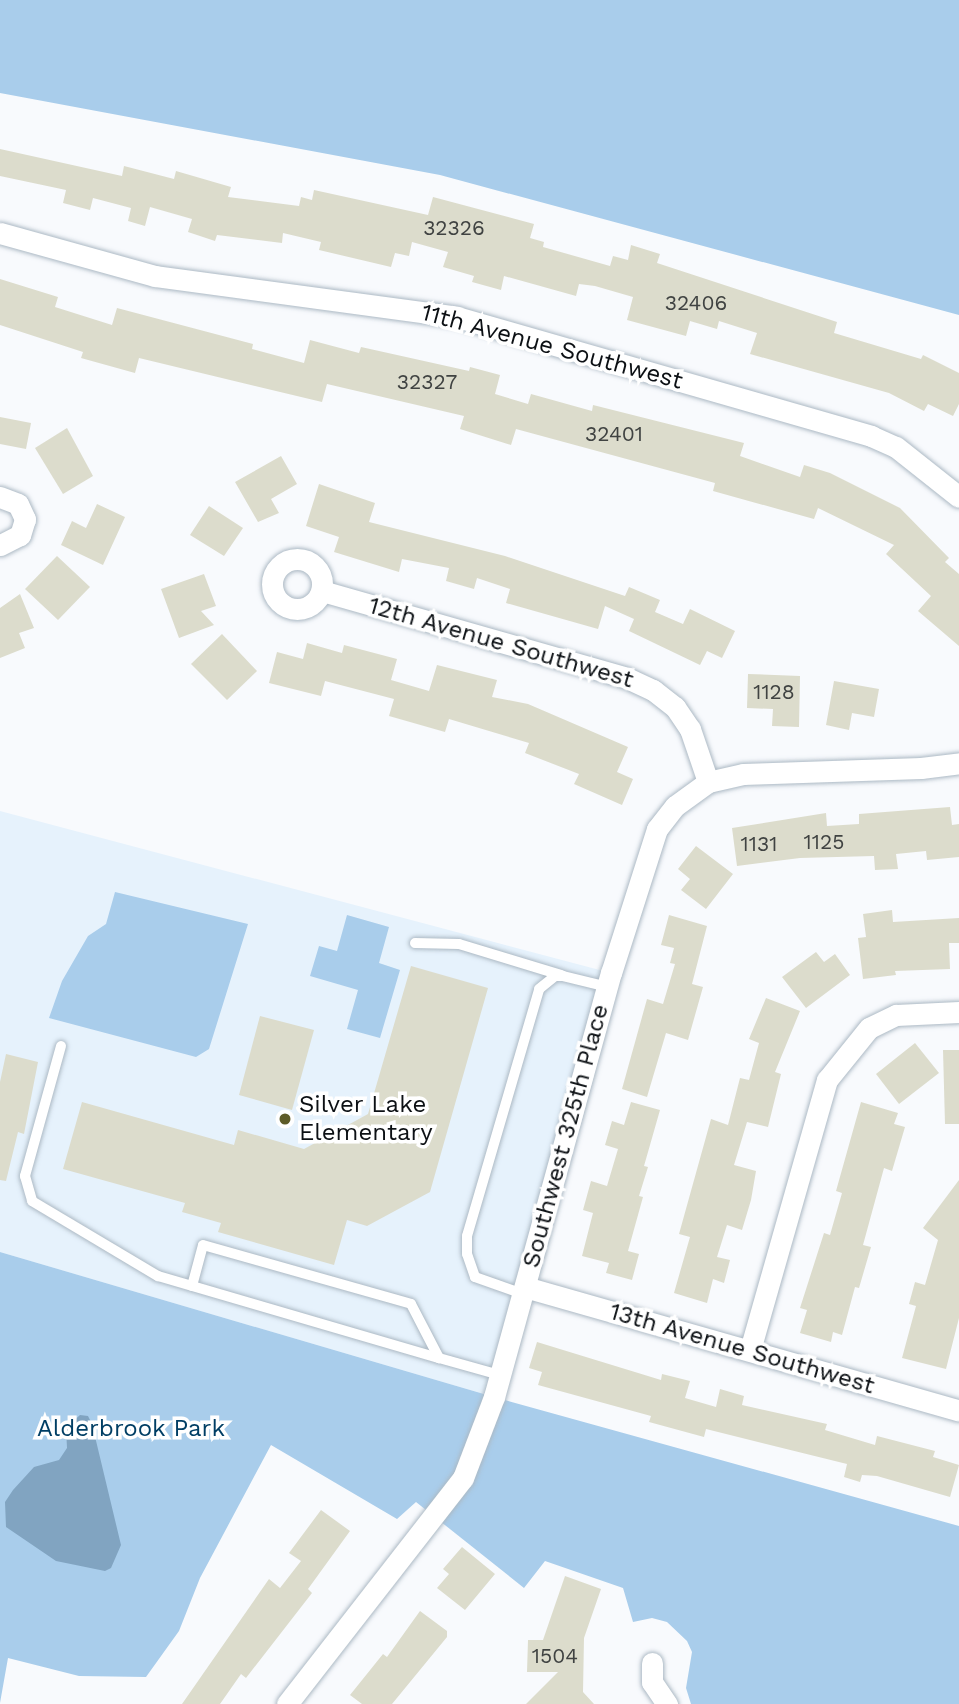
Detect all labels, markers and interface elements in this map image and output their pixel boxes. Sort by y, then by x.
house number: 32326 [423,215,485,241]
house number: 32406 [665,290,727,316]
street label: 11th Avenue Southwest [418,298,686,396]
house number: 32327 [397,369,457,395]
house number: 32401 [585,421,643,447]
street label: 12th Avenue Southwest [365,591,637,695]
house number: 1128 [753,679,795,705]
house number: 1125 [804,829,844,855]
house number: 1131 [741,831,777,857]
street label: Southwest 325th Place [517,1001,615,1271]
place label: Silver Lake Elementary [299,1091,433,1147]
marker: Silver Lake Elementary [277,1111,293,1127]
street label: 13th Avenue Southwest [606,1297,878,1401]
park label: Alderbrook Park [37,1415,225,1443]
house number: 1504 [532,1643,578,1669]

